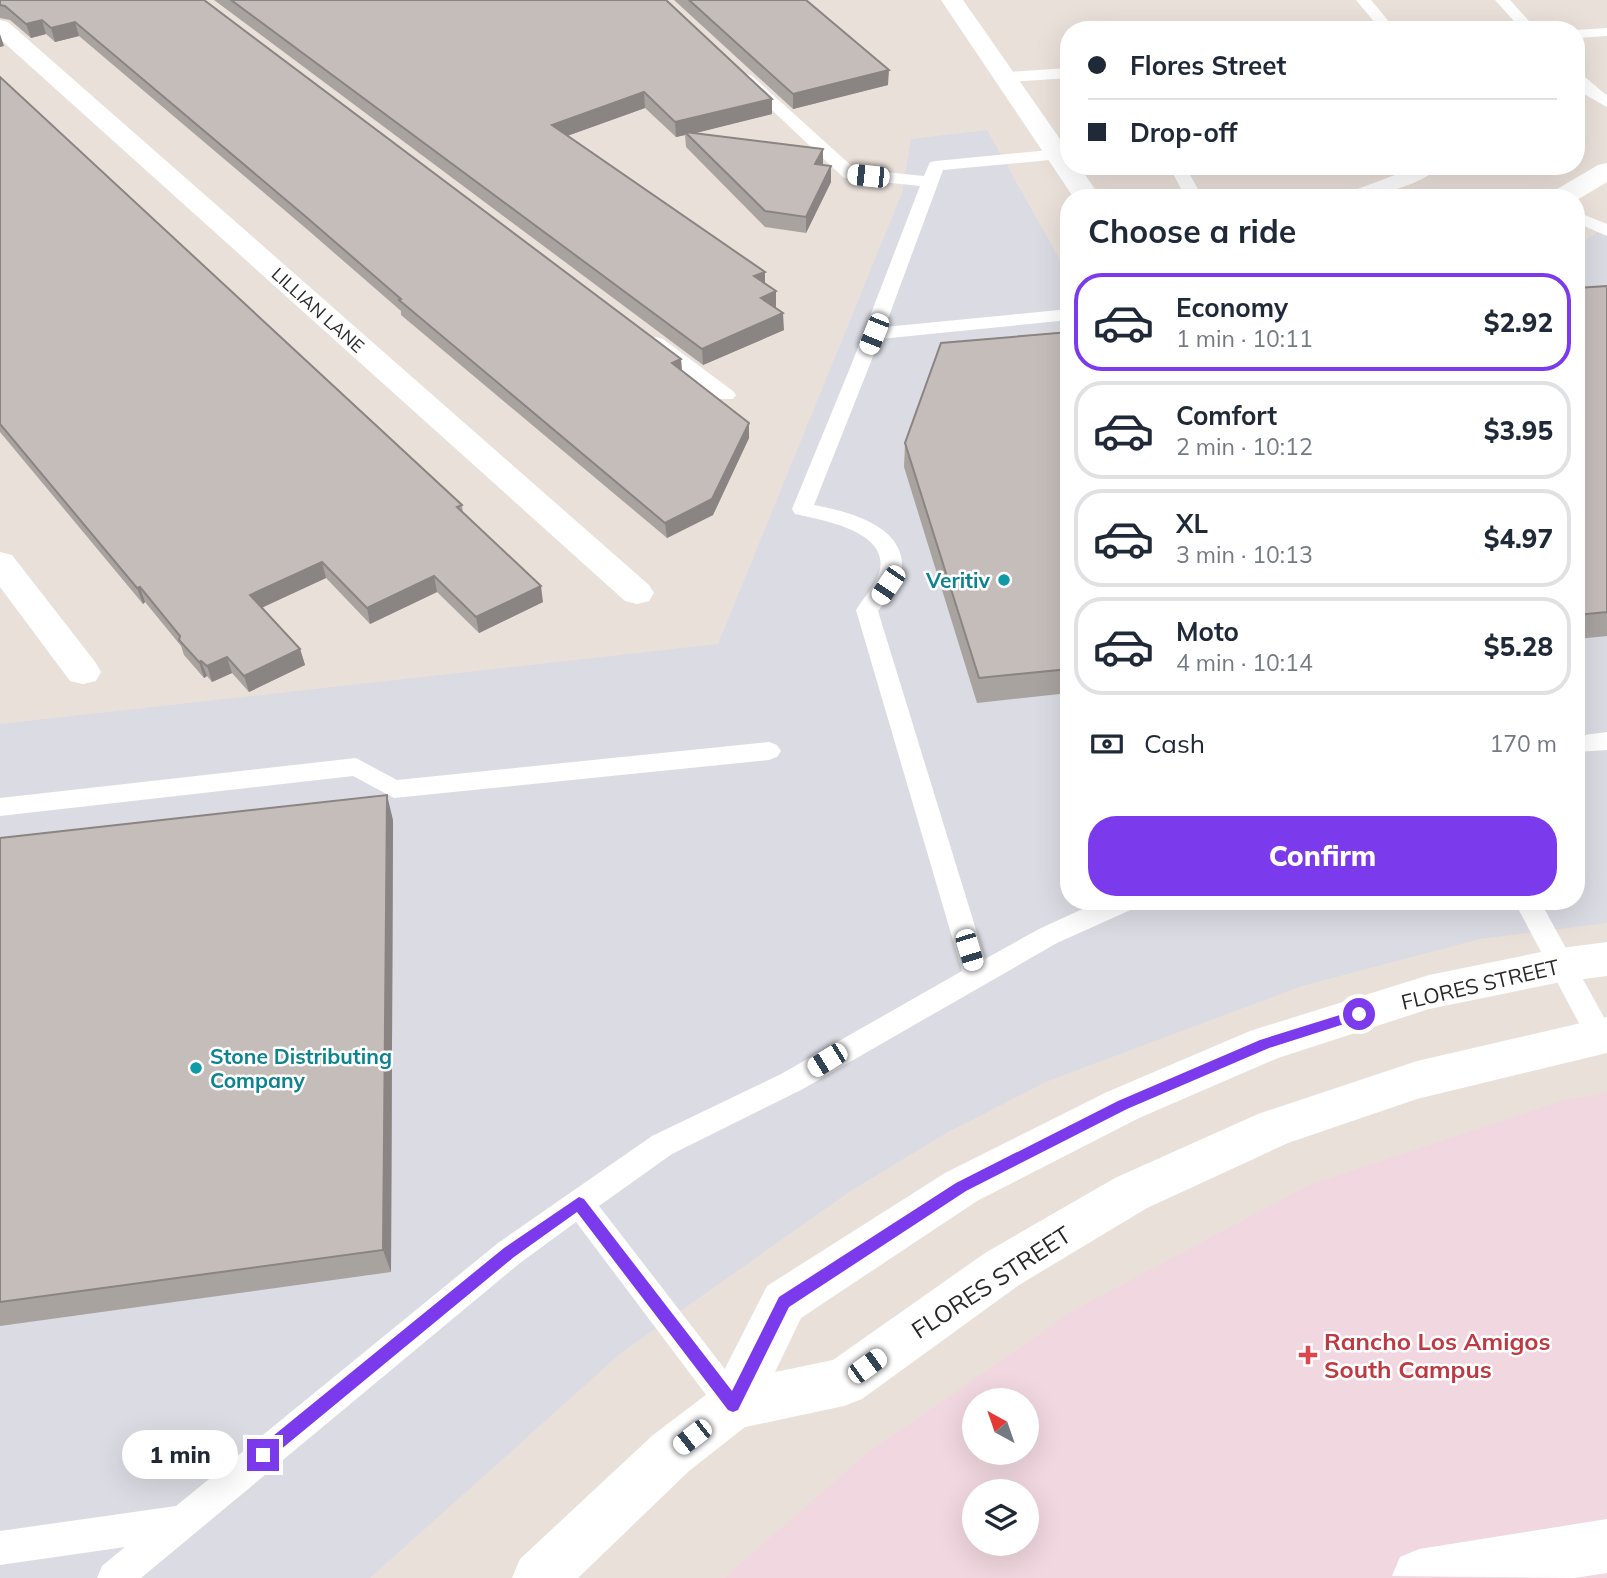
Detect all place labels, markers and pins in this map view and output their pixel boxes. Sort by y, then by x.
place label: Veritiv [925,567,991,593]
marker: Veritiv [996,572,1012,588]
place label: Stone Distributing Company [210,1043,392,1093]
marker: Stone Distributing Company [188,1060,204,1076]
place label: Rancho Los Amigos South Campus [1324,1326,1551,1384]
marker: Rancho Los Amigos South Campus [1298,1345,1318,1365]

